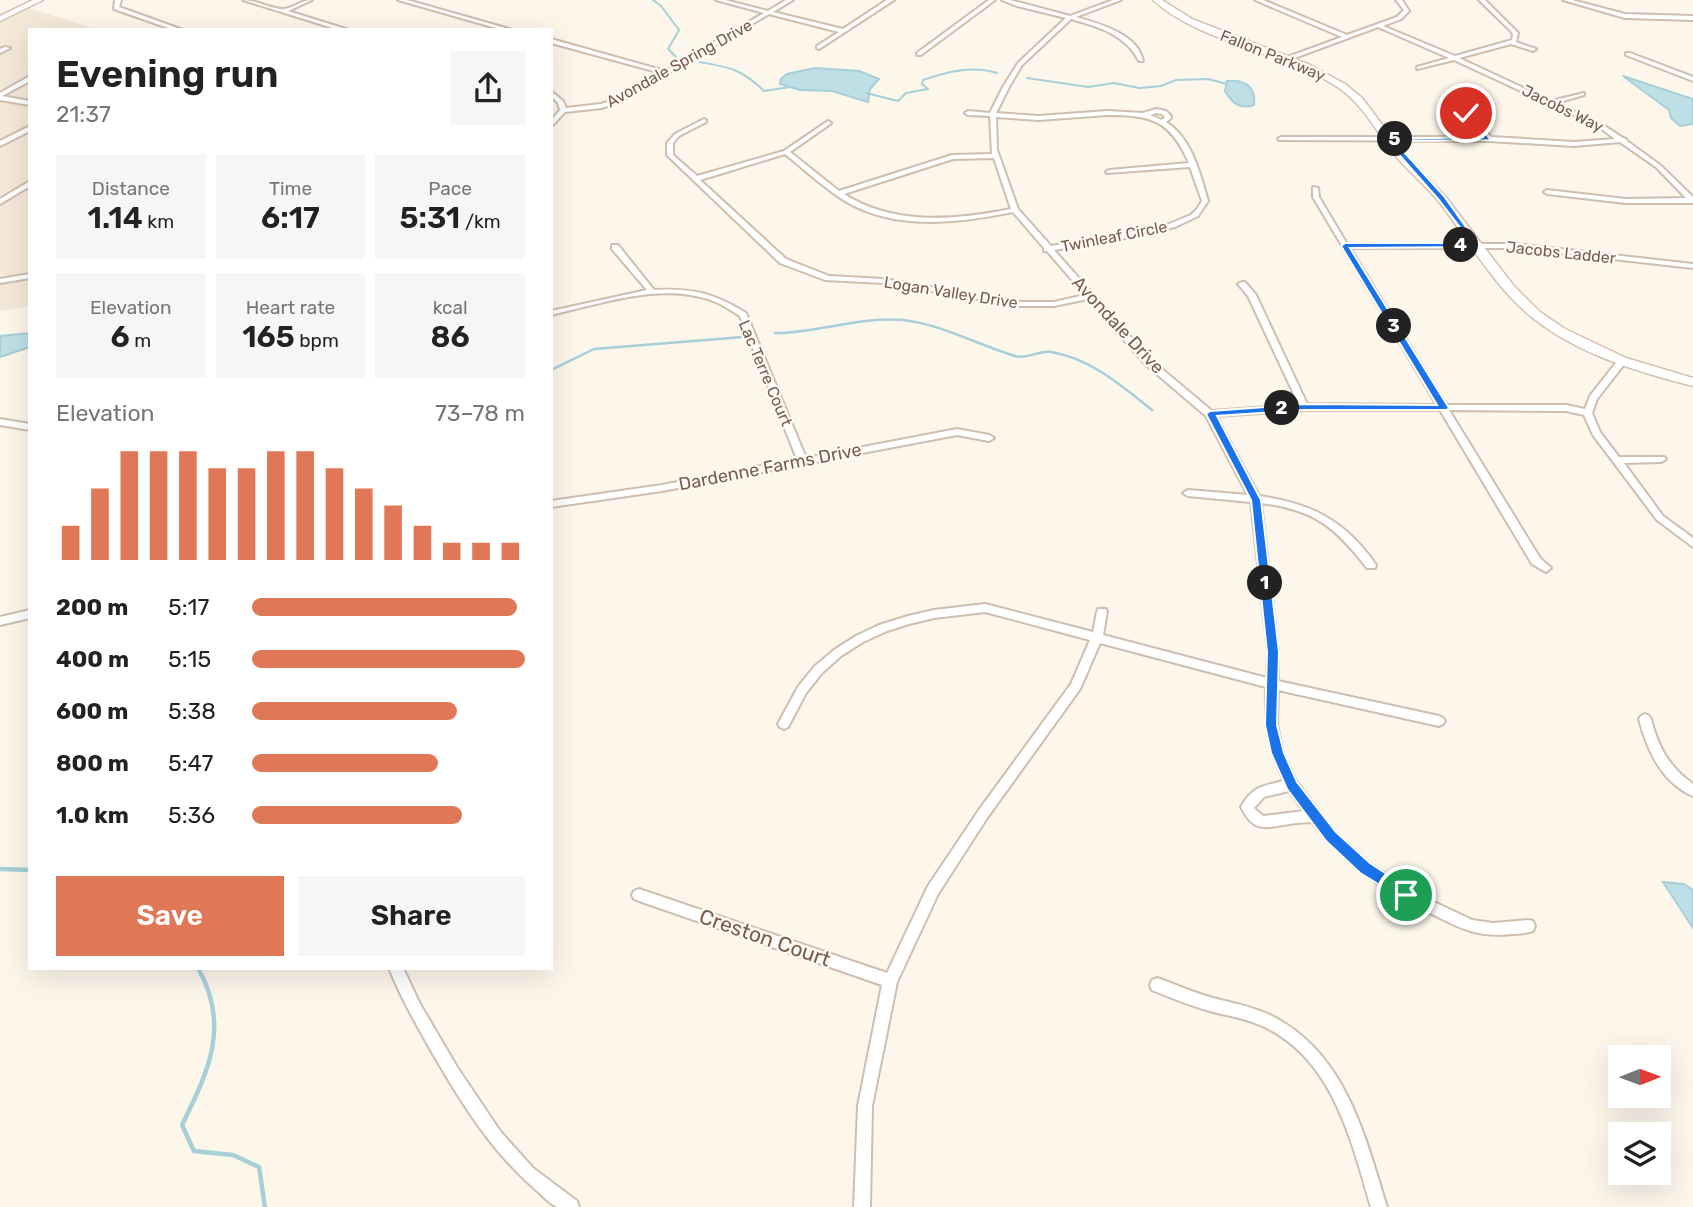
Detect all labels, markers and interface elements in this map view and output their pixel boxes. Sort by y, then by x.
street label: Avondale Spring Drive [603,15,756,111]
street label: Fallon Parkway [1217,26,1328,85]
text: Evening run [56,51,279,97]
button: share [451,51,525,125]
street label: Jacobs Way [1519,81,1607,136]
pin [1436,83,1496,143]
icon: check [1447,94,1485,132]
text: 21:37 [56,100,111,128]
pin: 5 [1378,122,1412,156]
text: 5 [1388,127,1401,150]
text: Distance [92,177,170,200]
text: Time [269,177,312,200]
text: Pace [428,177,472,200]
text: 1.14 [88,200,143,236]
text: 6:17 [261,200,320,236]
text: 5:31 [400,200,460,236]
text: km [143,210,174,233]
text: /km [460,210,501,233]
street label: Twinleaf Circle [1059,217,1169,256]
pin: 4 [1444,228,1478,262]
text: 4 [1454,233,1467,256]
street label: Jacobs Ladder [1505,237,1617,268]
street label: Avondale Drive [1067,272,1169,378]
street label: Logan Valley Drive [883,273,1019,312]
text: Elevation [90,296,172,319]
text: Heart rate [246,296,335,319]
text: kcal [433,296,468,319]
pin: 3 [1376,308,1412,344]
text: 3 [1387,314,1400,337]
street label: Lac Terre Court [735,317,796,429]
text: 6 [110,319,130,355]
text: 165 [242,319,295,355]
text: 86 [431,319,470,355]
text: m [130,329,151,352]
text: bpm [295,329,339,352]
pin: 2 [1264,390,1300,426]
text: 2 [1275,396,1288,419]
text: Elevation [56,399,155,427]
text: 73–78 m [435,399,525,427]
street label: Dardenne Farms Drive [677,438,863,496]
pin: 1 [1248,566,1282,600]
text: 1 [1260,571,1269,594]
text: 200 m [56,593,128,621]
text: 5:17 [168,593,209,621]
text: 400 m [56,645,129,673]
text: 5:15 [168,645,211,673]
text: 600 m [56,697,128,725]
text: 5:38 [168,697,216,725]
text: 800 m [56,749,129,777]
text: 5:47 [168,749,213,777]
text: 1.0 km [56,801,129,829]
text: 5:36 [168,801,215,829]
pin [1376,865,1436,925]
button: Save [56,876,284,956]
button: Share [298,876,525,956]
icon: arrive [1387,876,1425,914]
street label: Creston Court [696,903,834,972]
north arrow [1608,1045,1671,1108]
map controls [1608,1045,1671,1185]
button: layers [1608,1122,1671,1185]

